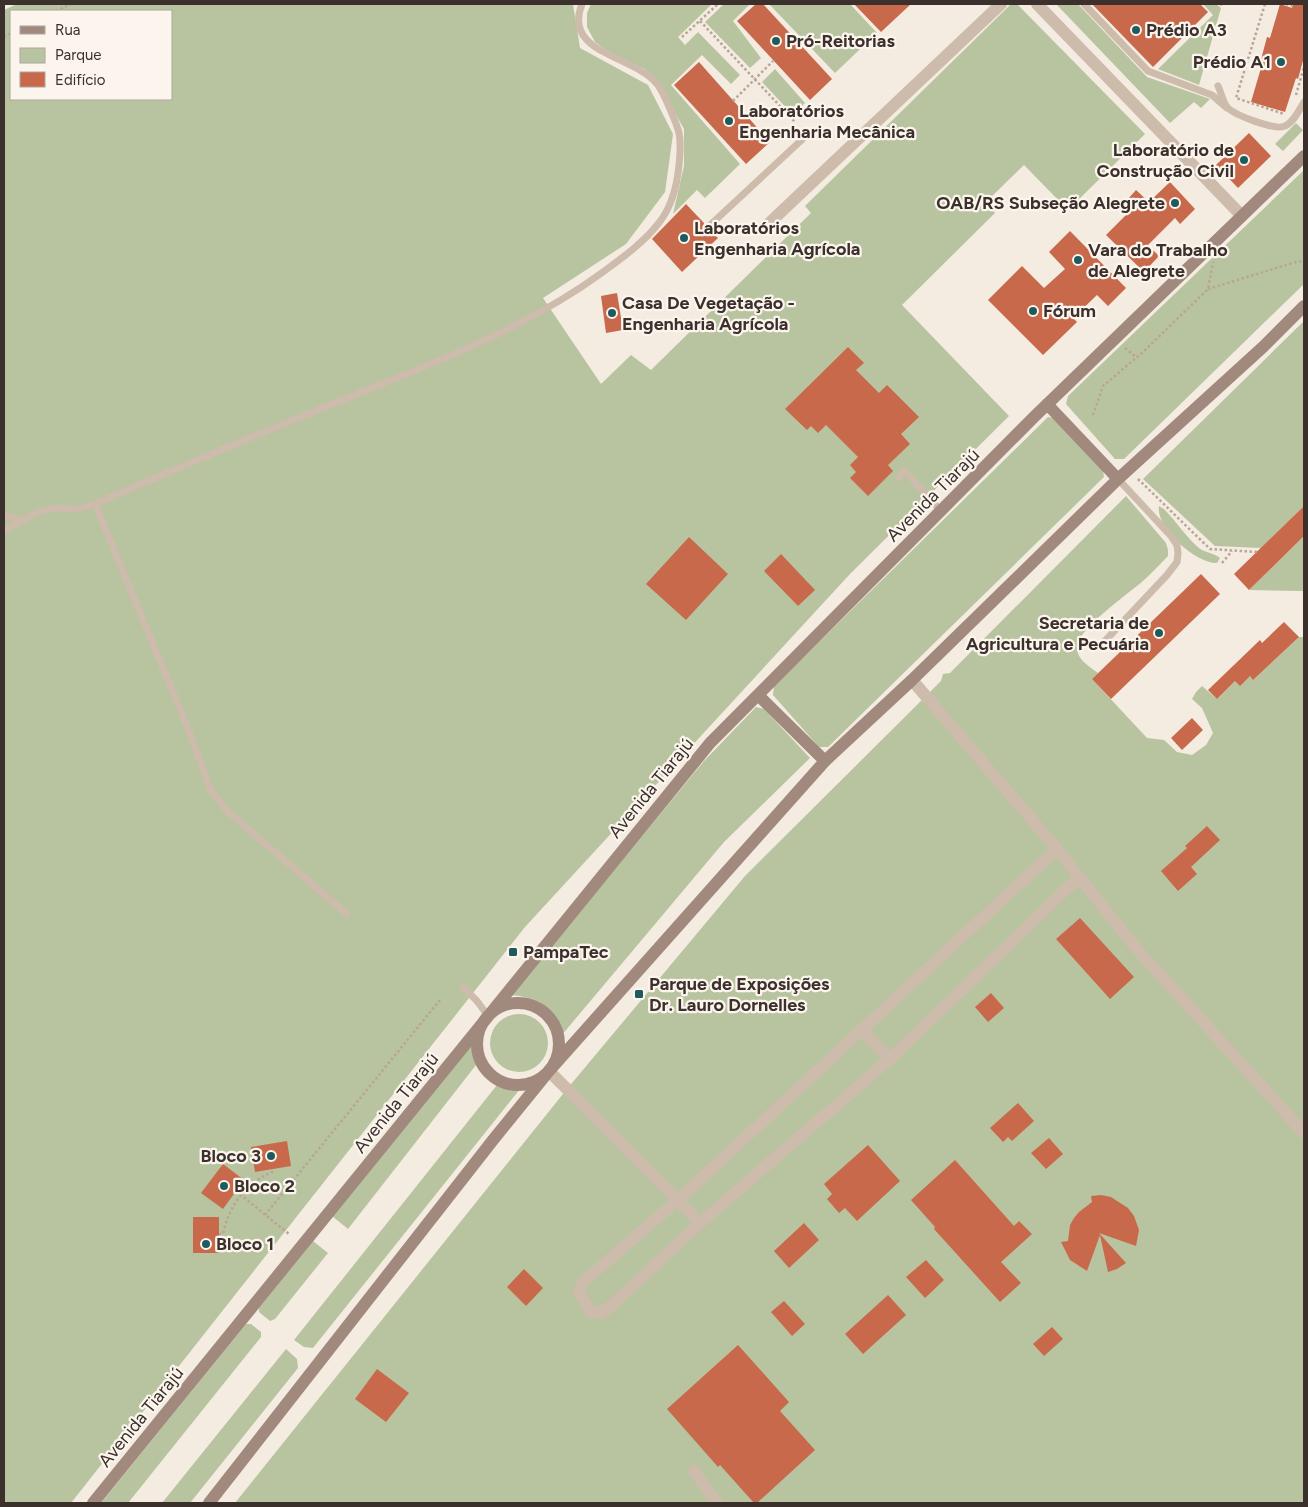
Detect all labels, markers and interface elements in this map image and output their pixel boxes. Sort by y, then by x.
legend [10,10,172,100]
place label: Prédio A3 [1146,19,1227,41]
text: Rua [55,21,80,39]
marker: Prédio A3 [1130,24,1142,36]
place label: Pró-Reitorias [786,30,895,52]
marker: Pró-Reitorias [770,35,782,47]
text: Parque [55,46,102,64]
place label: Prédio A1 [1193,51,1271,73]
marker: Prédio A1 [1275,56,1287,68]
text: Edifício [55,71,106,89]
place label: Laboratórios Engenharia Mecânica [739,100,915,143]
marker: Laboratórios Engenharia Mecânica [723,115,735,127]
place label: Laboratório de Construção Civil [1097,139,1234,182]
marker: Laboratório de Construção Civil [1238,154,1250,166]
place label: OAB/RS Subseção Alegrete [936,192,1165,214]
marker: OAB/RS Subseção Alegrete [1169,197,1181,209]
place label: Laboratórios Engenharia Agrícola [694,217,860,260]
marker: Laboratórios Engenharia Agrícola [678,232,690,244]
place label: Vara do Trabalho de Alegrete [1088,239,1228,282]
marker: Vara do Trabalho de Alegrete [1072,254,1084,266]
place label: Casa De Vegetação - Engenharia Agrícola [622,292,795,335]
place label: Fórum [1043,300,1096,322]
marker: Fórum [1027,305,1039,317]
marker: Casa De Vegetação - Engenharia Agrícola [606,307,618,319]
street label: Avenida Tiarajú [882,444,984,546]
place label: Secretaria de Agricultura e Pecuária [966,612,1149,655]
marker: Secretaria de Agricultura e Pecuária [1153,627,1165,639]
street label: Avenida Tiarajú [604,733,698,843]
place label: PampaTec [523,941,609,963]
marker: PampaTec [507,946,519,958]
place label: Parque de Exposições Dr. Lauro Dornelles [649,973,830,1016]
marker: Parque de Exposições Dr. Lauro Dornelles [633,988,645,1000]
street label: Avenida Tiarajú [349,1048,443,1158]
place label: Bloco 3 [201,1145,261,1167]
marker: Bloco 3 [265,1150,277,1162]
place label: Bloco 2 [234,1175,295,1197]
marker: Bloco 2 [218,1180,230,1192]
place label: Bloco 1 [216,1233,274,1255]
marker: Bloco 1 [200,1238,212,1250]
street label: Avenida Tiarajú [94,1362,188,1472]

